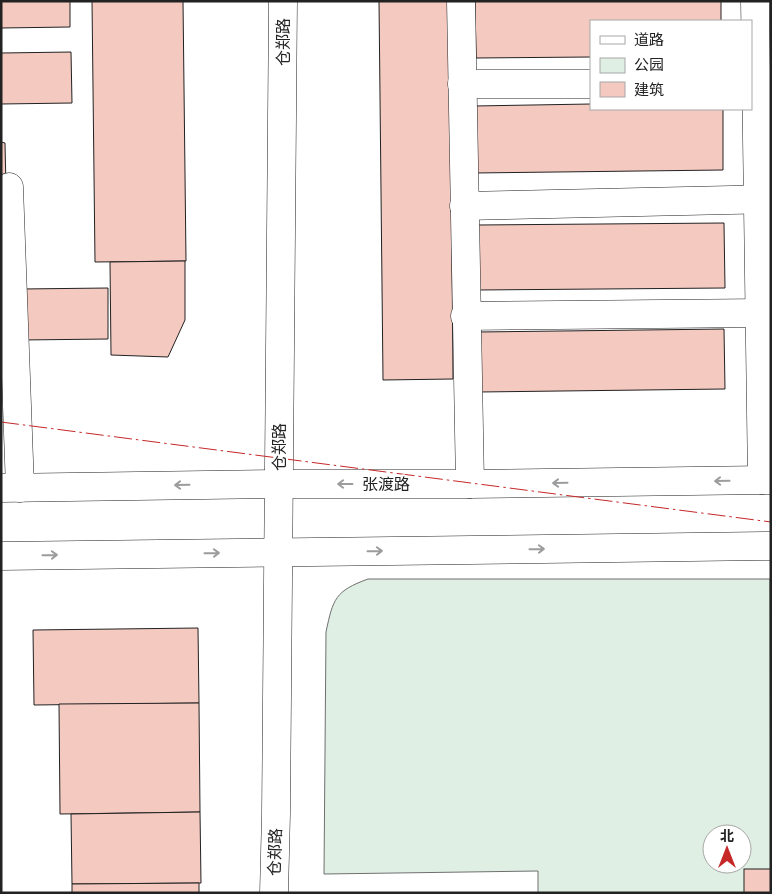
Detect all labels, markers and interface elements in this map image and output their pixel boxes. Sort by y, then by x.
street label: 仓郑路 [274,18,293,66]
legend [590,20,752,110]
text: 道路 [634,31,664,49]
text: 公园 [634,56,664,74]
text: 建筑 [634,81,664,99]
street label: 仓郑路 [270,423,289,471]
street label: 张渡路 [362,475,410,494]
one-way arrow [714,476,730,485]
one-way arrow [552,478,568,488]
one-way arrow [337,479,353,489]
one-way arrow [174,481,190,490]
one-way arrow [529,544,545,554]
one-way arrow [366,546,383,556]
one-way arrow [204,549,220,558]
one-way arrow [42,551,58,560]
north arrow [702,824,752,874]
street label: 仓郑路 [265,828,285,876]
text: 北 [720,828,734,844]

